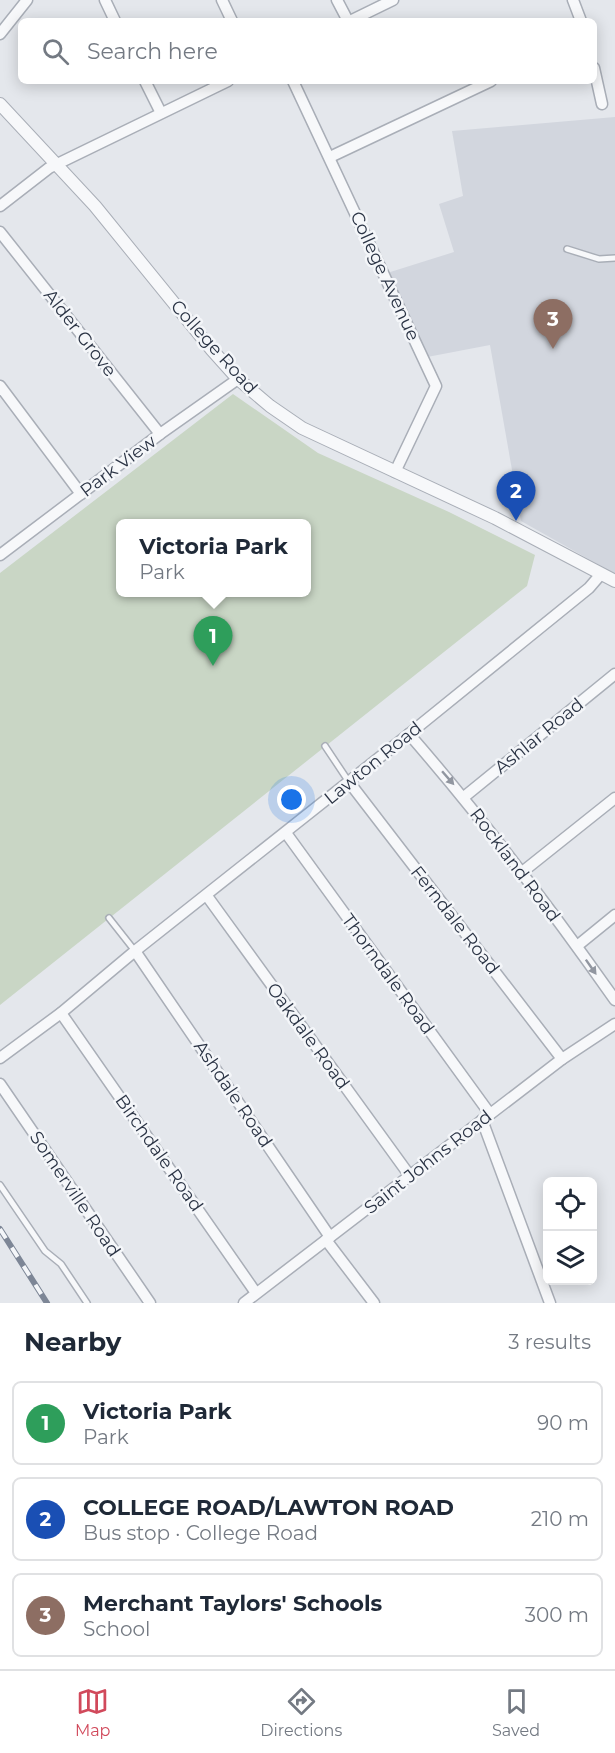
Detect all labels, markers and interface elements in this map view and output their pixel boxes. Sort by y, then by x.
search box [18,18,597,84]
icon: search [39,35,72,68]
text: Search here [87,38,218,65]
street label: College Avenue [345,208,425,344]
street label: Alder Grove [39,285,121,381]
street label: College Road [166,295,262,399]
pin: 3 [534,300,572,349]
street label: Park View [76,430,160,502]
pin: 2 [496,472,536,521]
popup [116,519,311,597]
text: Victoria Park [139,533,288,560]
text: Park [139,560,185,584]
pin: 1 [194,616,232,666]
street label: Ashlar Road [490,693,588,779]
street label: Lawton Road [320,717,426,809]
one-way arrow [441,770,454,785]
your location [277,785,306,814]
street label: Rockland Road [465,804,565,926]
street label: Ferndale Road [406,861,504,979]
street label: Thorndale Road [337,910,439,1038]
one-way arrow [585,958,597,974]
street label: Oakdale Road [262,978,354,1094]
street label: Ashdale Road [189,1036,277,1152]
street label: Birchdale Road [110,1090,208,1216]
street label: Saint Johns Road [360,1105,496,1219]
street label: Somerville Road [25,1127,125,1261]
map controls [543,1177,597,1285]
button: locate [543,1177,597,1231]
button: layers [543,1231,597,1285]
text: Nearby [24,1326,121,1358]
text: 3 results [508,1330,591,1354]
text: Victoria Park [83,1398,232,1425]
text: 1 [42,1411,49,1435]
text: 90 m [537,1411,589,1435]
text: Park [83,1425,129,1449]
text: COLLEGE ROAD/LAWTON ROAD [83,1494,454,1521]
text: 2 [40,1507,51,1531]
text: 210 m [531,1507,589,1531]
text: Bus stop · College Road [83,1521,318,1545]
text: Merchant Taylors' Schools [83,1590,382,1617]
text: 3 [40,1603,51,1627]
text: 300 m [525,1603,589,1627]
text: School [83,1617,150,1641]
tab: Map [75,1685,110,1740]
tab: Directions [260,1685,342,1740]
tab: Saved [492,1685,540,1740]

